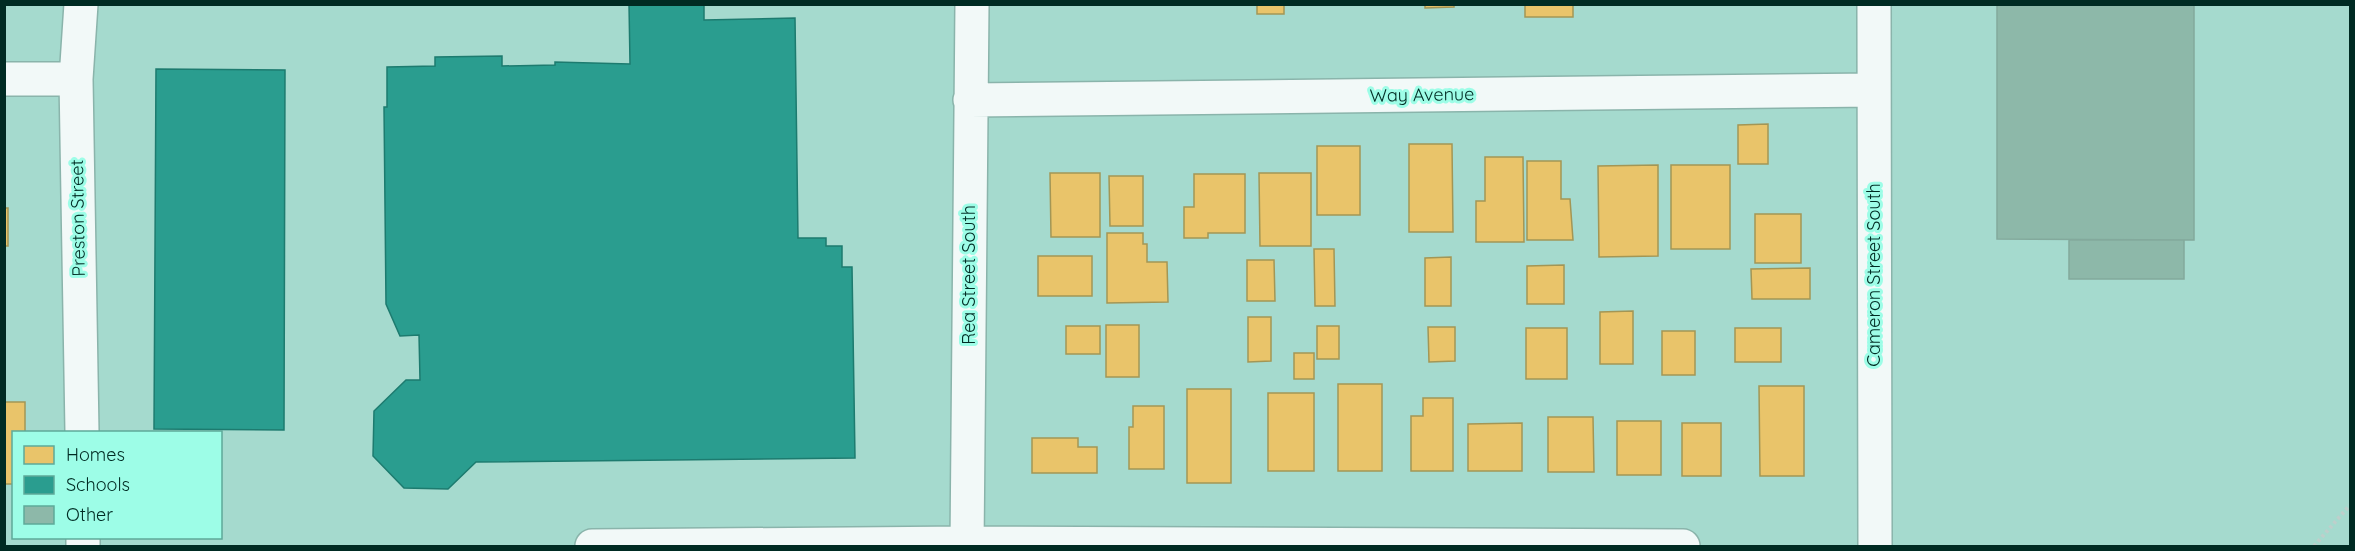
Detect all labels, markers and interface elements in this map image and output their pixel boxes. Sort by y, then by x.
street label: Way Avenue [1369,82,1475,107]
street label: Preston Street [65,159,90,277]
street label: Cameron Street South [1862,183,1885,367]
street label: Rea Street South [957,205,980,345]
legend [12,431,222,539]
text: Homes [66,443,125,466]
text: Schools [66,473,130,496]
text: Other [66,503,113,526]

